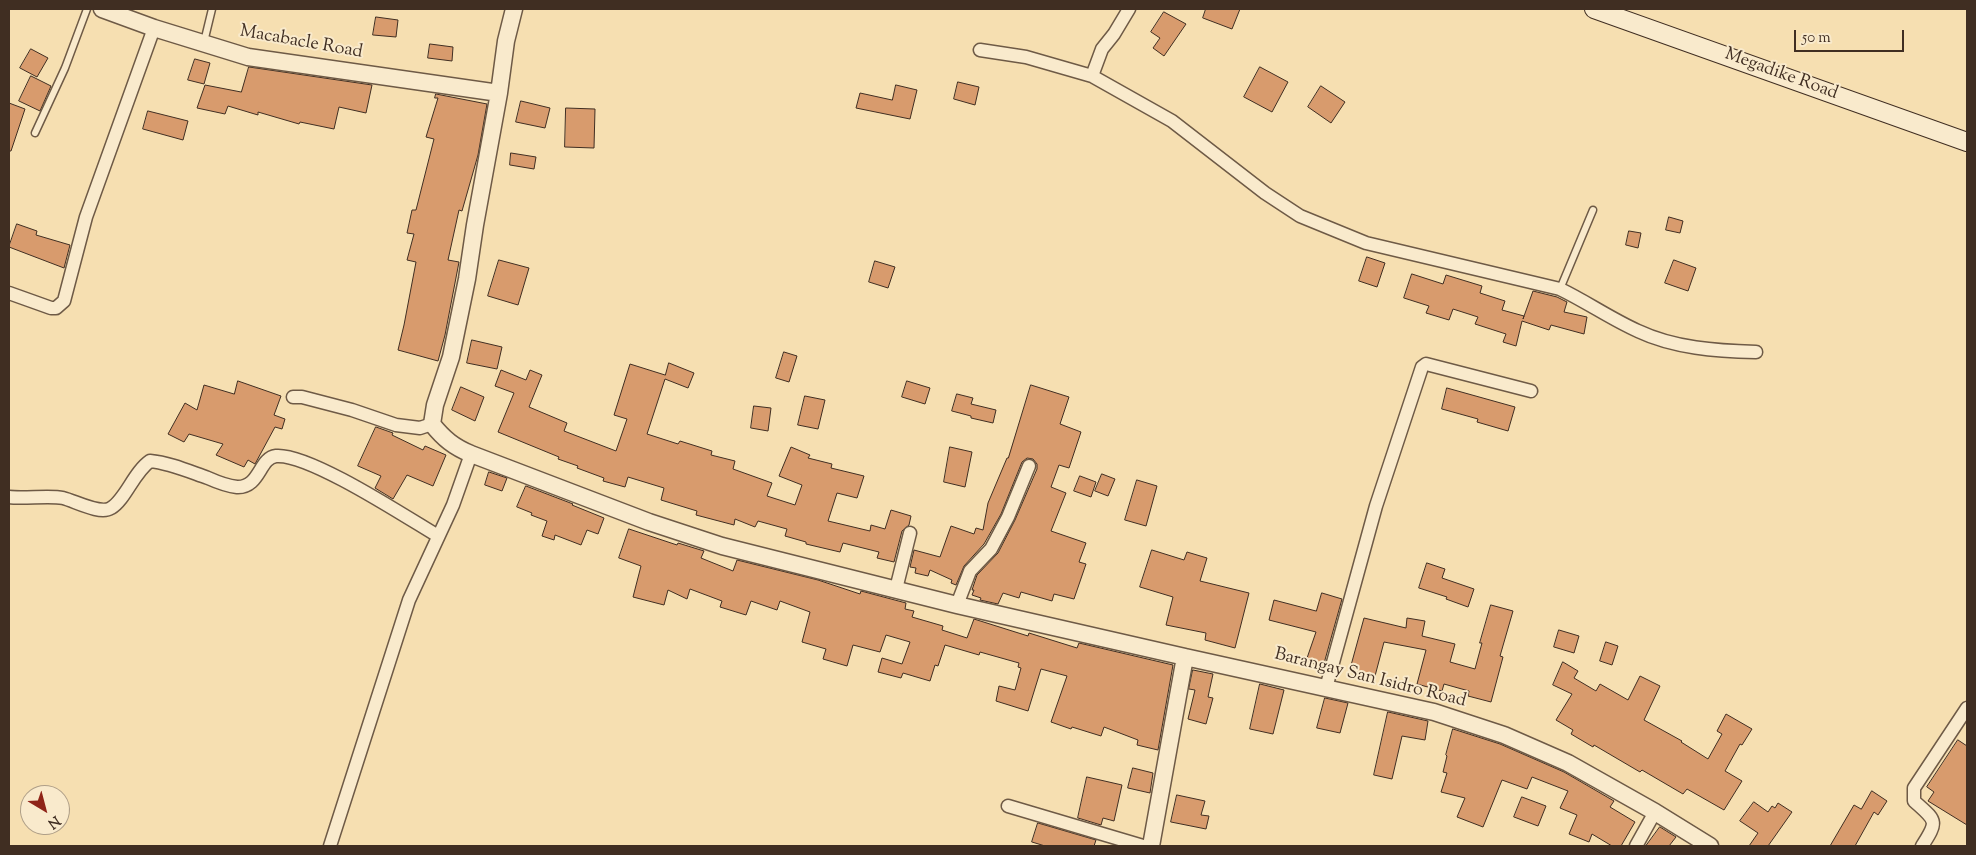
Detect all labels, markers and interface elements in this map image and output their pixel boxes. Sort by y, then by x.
scale bar [1796,20,1906,52]
street label: Macabacle Road [238,22,364,64]
text: 50 m [1802,28,1831,49]
street label: Megadike Road [1721,45,1841,105]
street label: Barangay San Isidro Road [1272,645,1468,713]
north arrow [20,785,70,835]
text: N [43,810,64,833]

